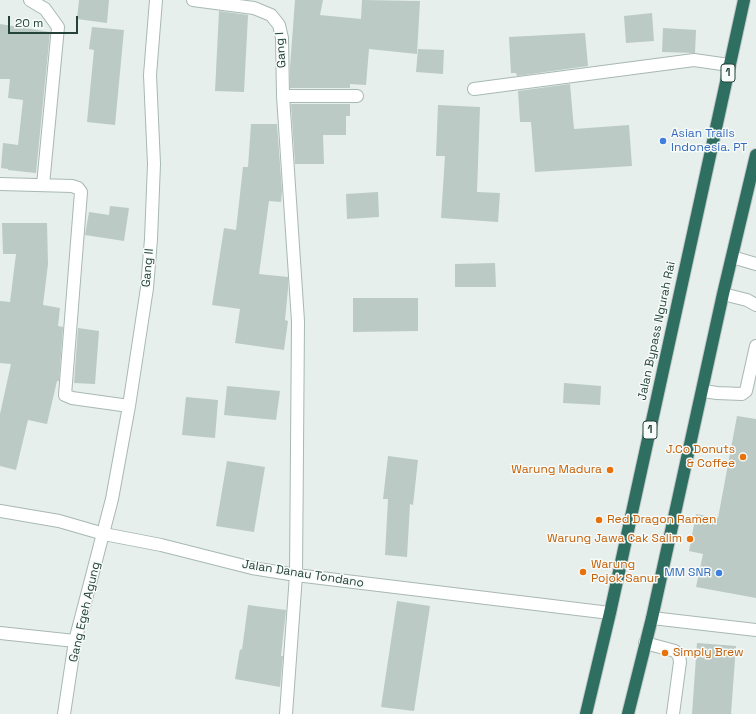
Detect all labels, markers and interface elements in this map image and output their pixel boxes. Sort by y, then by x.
scale bar [10,8,80,34]
text: 20 m [15,15,43,31]
street label: Gang I [273,32,289,68]
road number: 1 [721,64,735,82]
place label: Asian Trails Indonesia. PT [671,127,747,155]
marker: Asian Trails Indonesia. PT [658,136,668,146]
street label: Gang II [139,248,157,288]
street label: Jalan Bypass Ngurah Rai [635,260,679,402]
road number: 1 [643,421,657,439]
place label: J.Co Donuts & Coffee [666,443,735,471]
marker: J.Co Donuts & Coffee [738,452,748,462]
place label: Warung Madura [511,463,602,477]
marker: Warung Madura [605,465,615,475]
place label: Red Dragon Ramen [607,513,716,527]
marker: Red Dragon Ramen [594,515,604,525]
place label: Warung Jawa Cak Salim [547,532,682,546]
marker: Warung Jawa Cak Salim [685,534,695,544]
street label: Jalan Danau Tondano [241,557,365,591]
place label: Warung Pojok Sanur [591,558,659,586]
street label: Gang Egeh Agung [66,560,104,664]
place label: MM SNR [664,566,711,580]
marker: Warung Pojok Sanur [578,567,588,577]
marker: MM SNR [714,568,724,578]
place label: Simply Brew [673,646,744,660]
marker: Simply Brew [660,648,670,658]

